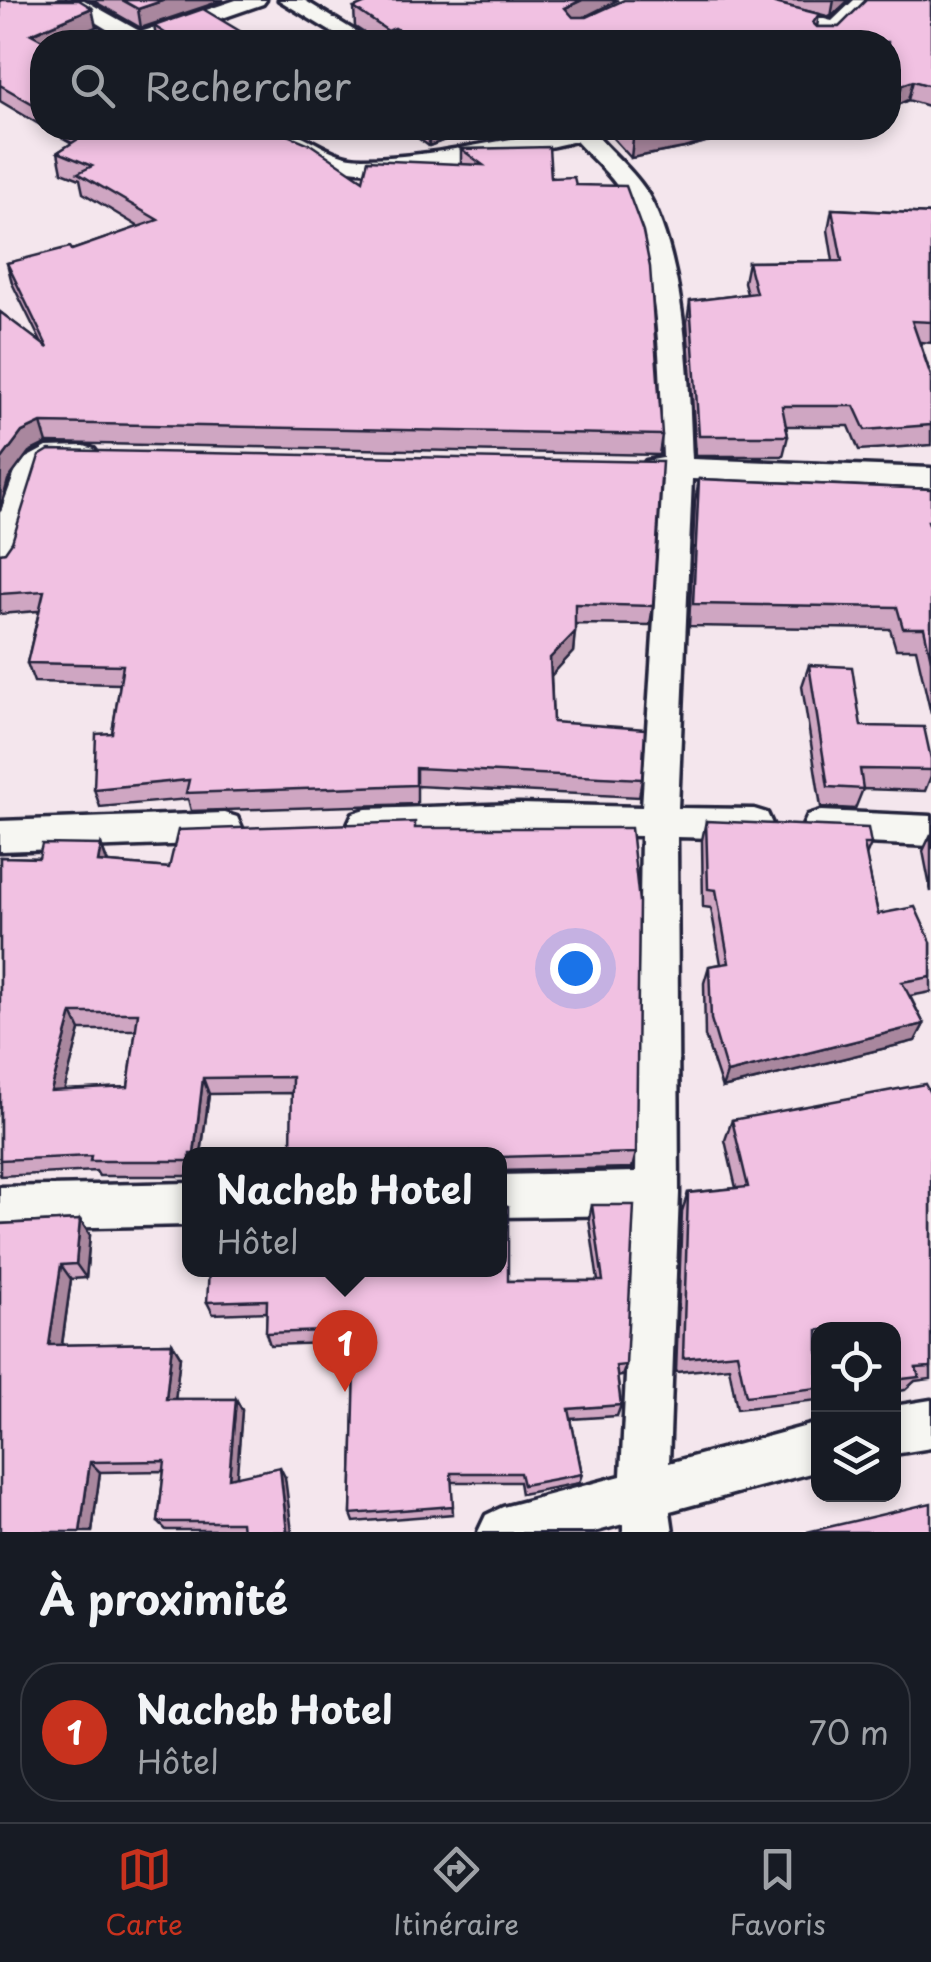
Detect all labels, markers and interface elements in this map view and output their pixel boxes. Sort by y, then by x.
search box [30,30,901,140]
text: Rechercher [145,57,351,114]
icon: search [65,58,120,113]
your location [550,943,601,994]
popup [182,1147,507,1277]
text: Nacheb Hotel [217,1160,472,1217]
text: Hôtel [217,1217,298,1265]
pin: 1 [312,1310,378,1392]
map controls [811,1322,901,1502]
button: locate [811,1322,901,1412]
button: layers [811,1412,901,1502]
text: À proximité [40,1566,288,1629]
text: Nacheb Hotel [137,1680,392,1737]
text: 1 [67,1708,82,1756]
text: 70 m [809,1708,889,1756]
text: Hôtel [137,1737,219,1785]
tab: Carte [105,1842,183,1945]
tab: Itinéraire [393,1842,519,1945]
tab: Favoris [730,1842,826,1945]

